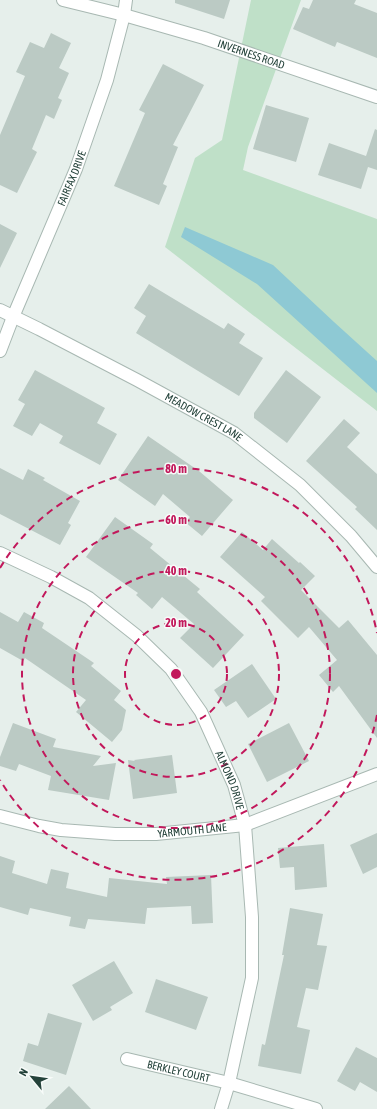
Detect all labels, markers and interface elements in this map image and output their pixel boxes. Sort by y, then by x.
street label: INVERNESS ROAD [216,37,286,71]
street label: FAIRFAX DRIVE [55,149,88,208]
street label: MEADOW CREST LANE [163,391,245,443]
text: 80 m [165,462,187,476]
text: 60 m [165,513,187,527]
text: 40 m [164,564,187,578]
text: 20 m [165,616,187,630]
centre of rings [169,667,183,681]
street label: ALMOND DRIVE [213,749,247,811]
street label: YARMOUTH LANE [157,821,227,840]
north arrow [12,1057,52,1097]
street label: BERKLEY COURT [146,1058,211,1084]
text: N [16,1066,30,1078]

